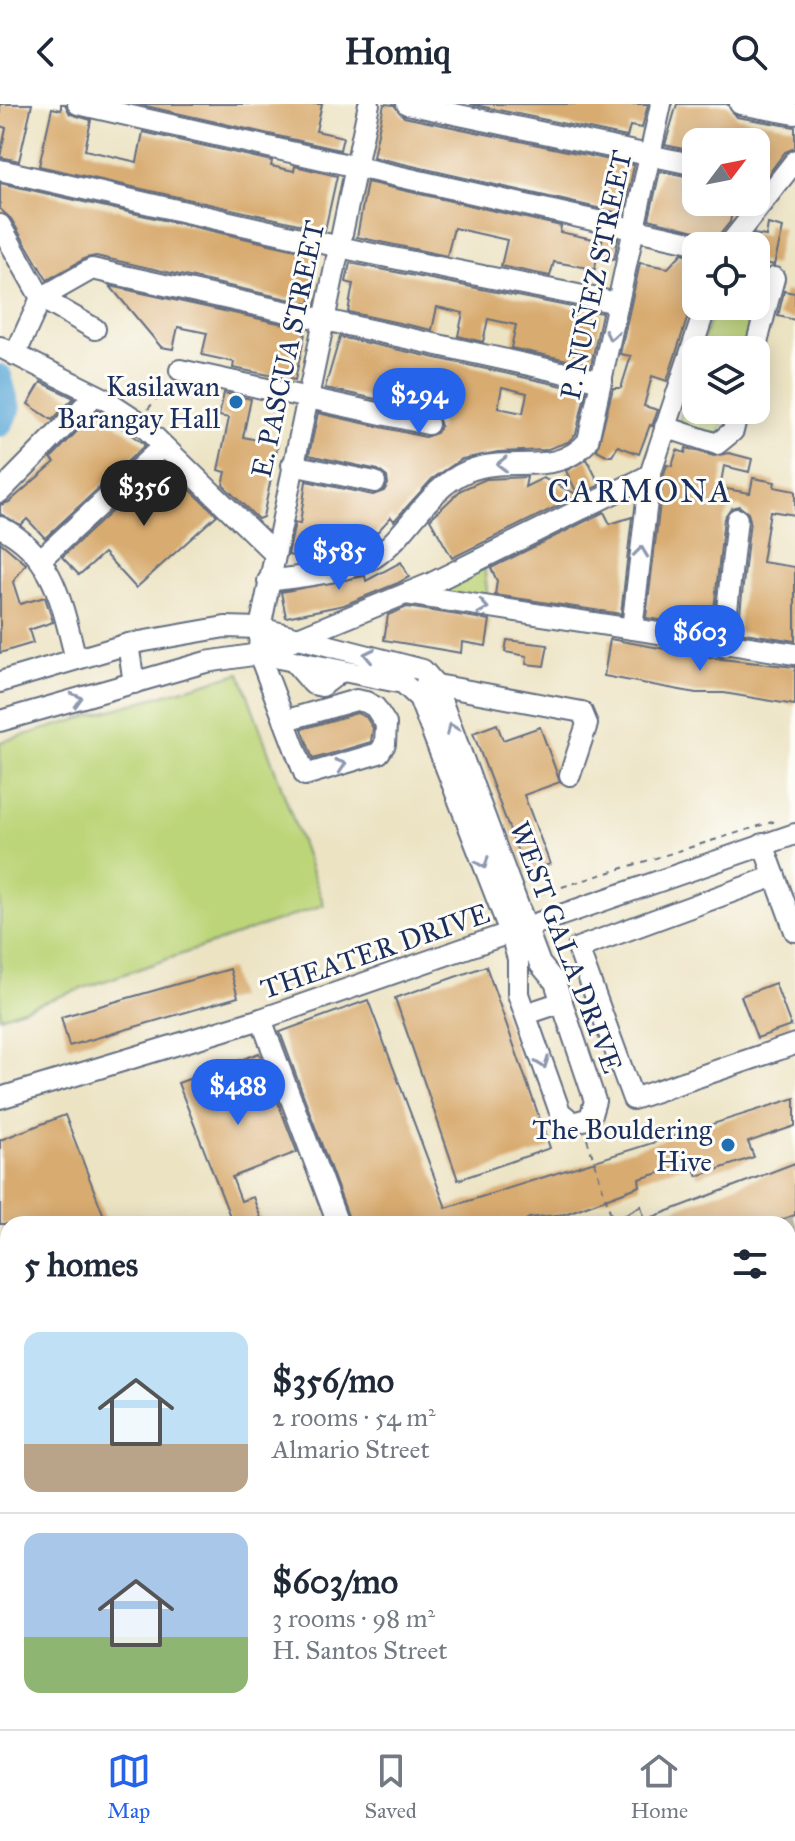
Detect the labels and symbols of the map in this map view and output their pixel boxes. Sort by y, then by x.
north arrow [682,128,770,216]
street label: P. NUÑEZ STREET [552,147,640,403]
street label: E. PASCUA STREET [244,217,332,481]
one-way arrow [603,328,620,341]
pin: $294 [372,368,466,436]
place label: Kasilawan Barangay Hall [57,369,220,436]
marker: Kasilawan Barangay Hall [227,393,245,411]
one-way arrow [495,455,508,473]
pin: $356 [97,460,191,528]
district label: CARMONA [548,472,732,511]
pin: $585 [292,524,386,592]
one-way arrow [632,545,649,559]
one-way arrow [476,598,490,615]
pin: $603 [653,605,747,673]
one-way arrow [362,647,376,664]
one-way arrow [69,692,83,708]
one-way arrow [445,722,462,736]
one-way arrow [334,758,347,774]
street label: WEST GALA DRIVE [502,816,630,1078]
one-way arrow [473,855,490,869]
street label: THEATER DRIVE [256,895,494,1007]
one-way arrow [533,1055,550,1069]
pin: $488 [191,1059,285,1127]
place label: The Bouldering Hive [532,1112,713,1179]
marker: The Bouldering Hive [719,1136,737,1154]

